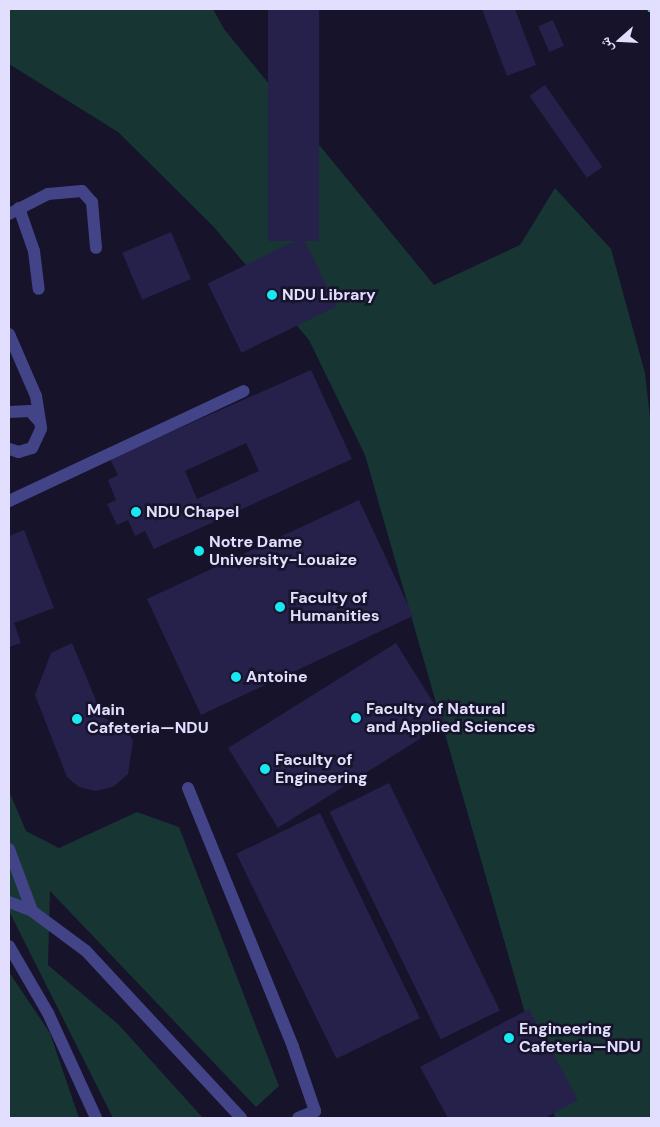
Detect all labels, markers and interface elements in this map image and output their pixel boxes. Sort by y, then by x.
north arrow [595,15,645,65]
text: ش [595,35,617,55]
place label: NDU Library [282,285,376,305]
marker: NDU Library [266,289,278,301]
place label: NDU Chapel [146,502,239,522]
marker: NDU Chapel [130,506,142,518]
place label: Notre Dame University-Louaize [209,532,357,570]
marker: Notre Dame University-Louaize [193,545,205,557]
place label: Faculty of Humanities [290,588,379,626]
marker: Faculty of Humanities [274,601,286,613]
place label: Antoine [246,667,308,687]
marker: Antoine [230,671,242,683]
place label: Faculty of Natural and Applied Sciences [366,699,535,737]
place label: Main Cafeteria—NDU [87,700,209,738]
marker: Faculty of Natural and Applied Sciences [350,712,362,724]
marker: Main Cafeteria—NDU [71,713,83,725]
place label: Faculty of Engineering [275,750,368,788]
marker: Faculty of Engineering [259,763,271,775]
place label: Engineering Cafeteria—NDU [519,1019,641,1057]
marker: Engineering Cafeteria—NDU [503,1032,515,1044]

